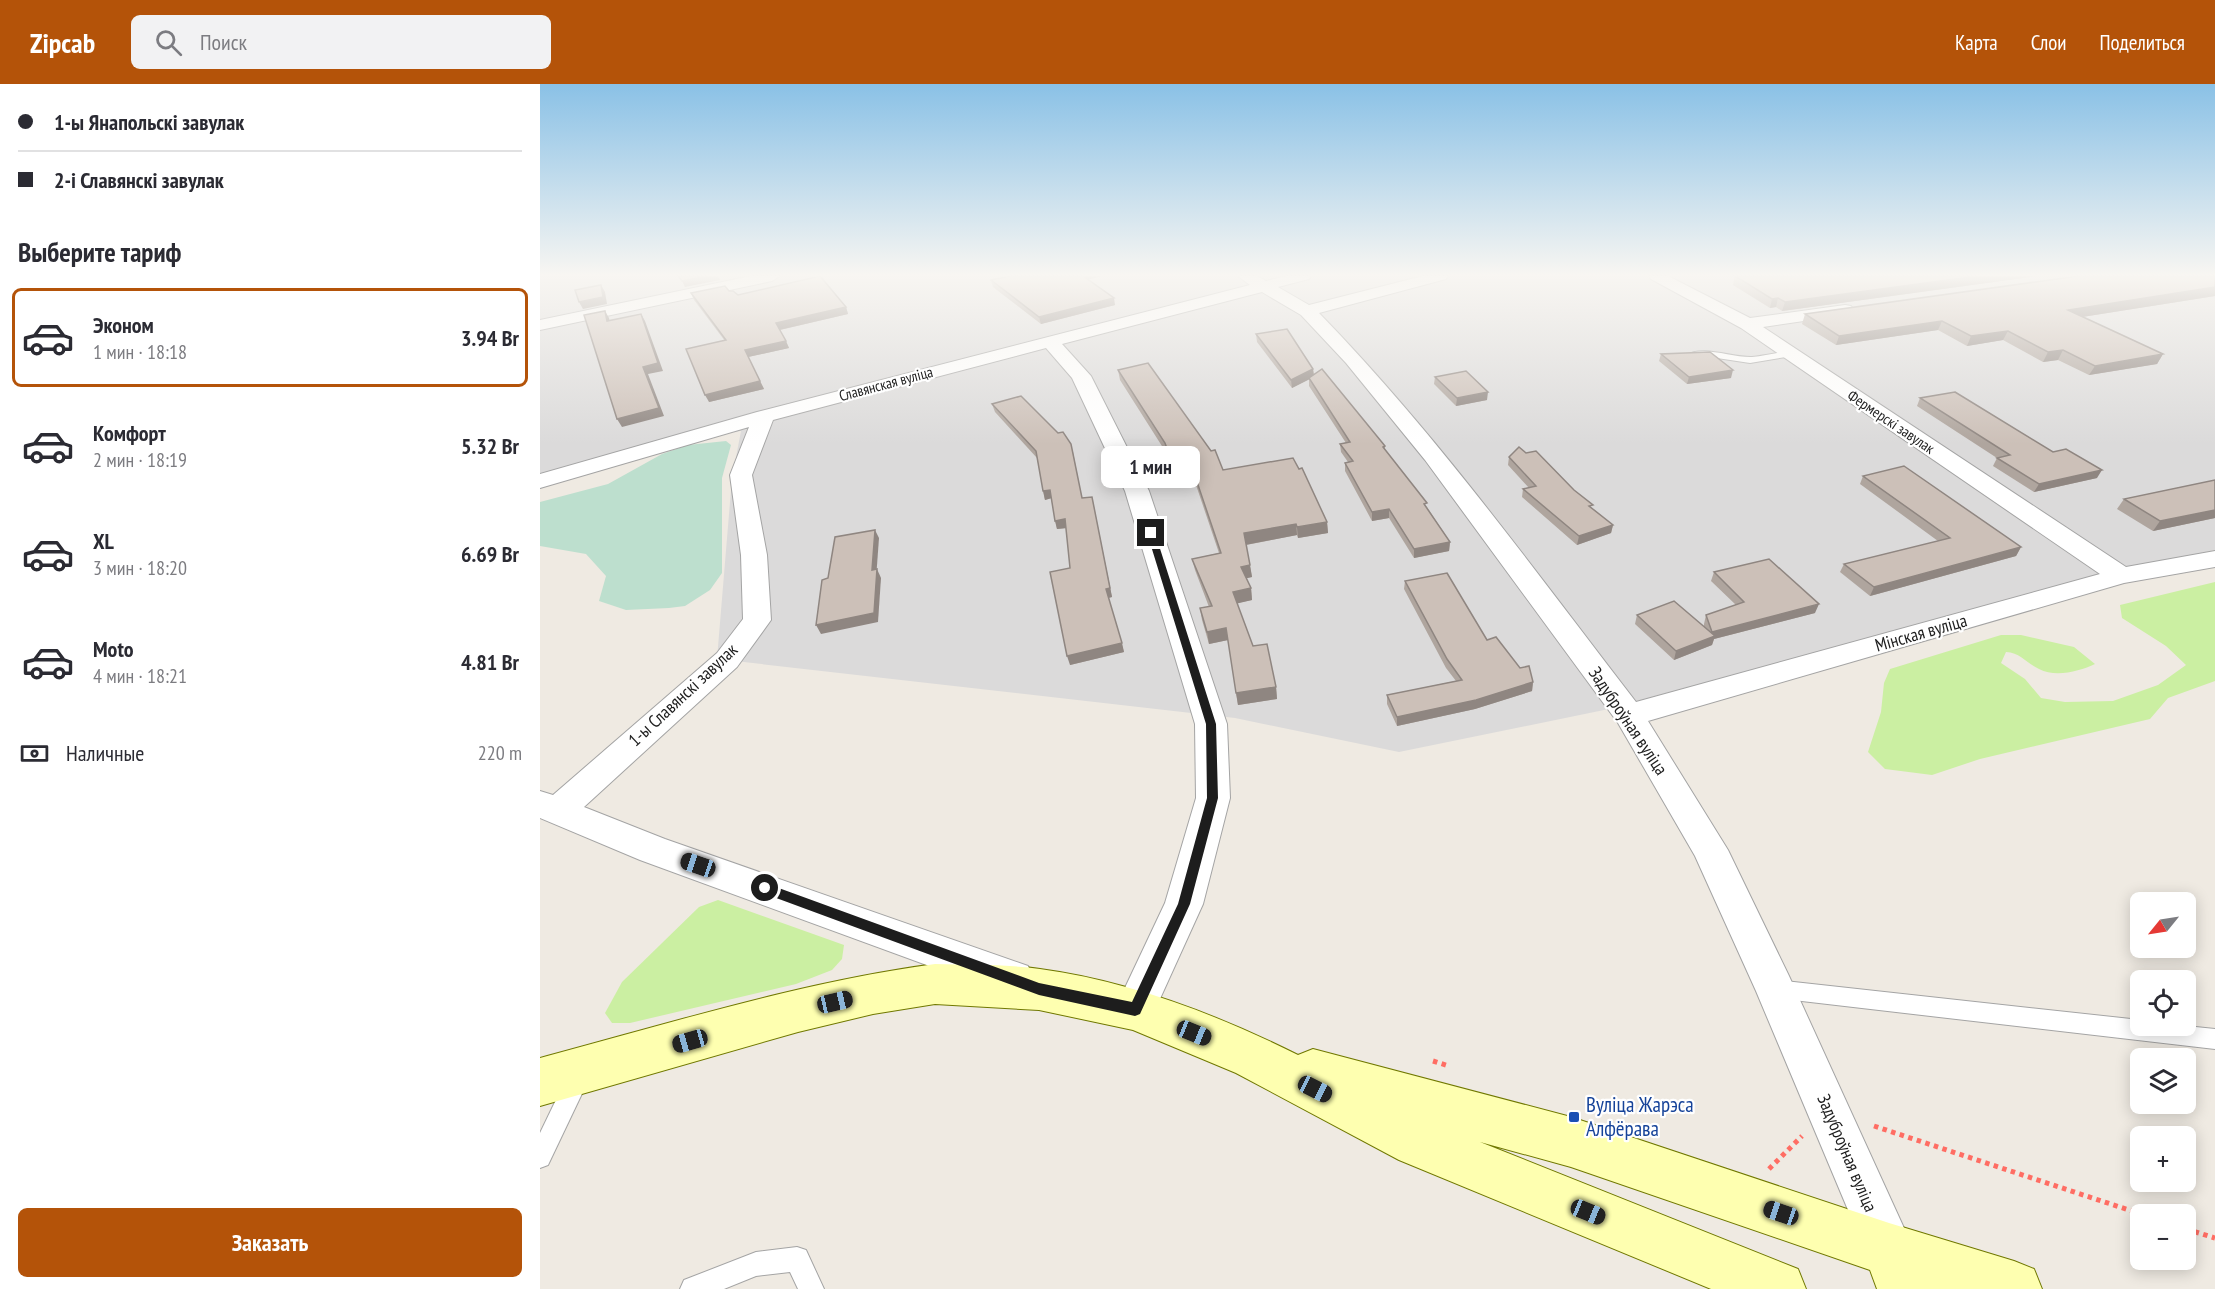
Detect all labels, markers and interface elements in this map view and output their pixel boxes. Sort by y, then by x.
search box [131,15,551,69]
text: Zipcab [30,24,95,61]
icon: search [152,26,185,59]
text: Поиск [200,28,247,56]
text: Карта [1955,29,1998,56]
text: Слои [2031,29,2066,56]
text: Поделиться [2099,29,2185,56]
text: 1-ы Янапольскі завулак [54,108,244,136]
text: 2-і Славянскі завулак [54,166,224,194]
text: Выберите тариф [18,235,181,269]
icon: car [21,311,75,365]
text: Эконом [93,311,154,339]
text: 3.94 Br [461,324,519,352]
text: 1 мин · 18:18 [93,339,187,365]
street label: Славянская вуліца [837,362,935,405]
street label: Фермерскі завулак [1844,385,1939,458]
icon: car [21,419,75,473]
text: Комфорт [93,419,166,447]
text: 5.32 Br [461,432,519,460]
callout: 1 мин [1102,446,1200,488]
text: 2 мин · 18:19 [93,447,187,473]
text: 1 мин [1129,454,1172,480]
route end [1137,519,1164,546]
icon: car [21,527,75,581]
text: XL [93,527,114,555]
text: 6.69 Br [461,540,519,568]
text: 3 мин · 18:20 [93,555,187,581]
street label: Мінская вуліца [1872,608,1970,657]
icon: car [21,635,75,689]
text: Moto [93,635,134,663]
street label: 1-ы Славянскі завулак [623,638,742,751]
text: 4.81 Br [461,648,519,676]
street label: Задуброўная вуліца [1584,662,1673,779]
text: 4 мин · 18:21 [93,663,187,689]
icon: cash [18,737,51,770]
text: Наличные [66,739,144,767]
text: 220 m [478,740,522,766]
car [678,851,718,879]
route start [751,874,778,901]
north arrow [2130,892,2196,958]
map controls [2130,892,2196,1270]
button: locate [2130,970,2196,1036]
car [815,989,855,1015]
car [1174,1018,1214,1048]
car [670,1027,710,1055]
button: layers [2130,1048,2196,1114]
car [1295,1073,1335,1105]
street label: Задуброўная вуліца [1812,1090,1883,1215]
place label: Вуліца Жарэса Алфёрава [1586,1091,1694,1142]
marker: Вуліца Жарэса Алфёрава [1567,1110,1581,1124]
button: + [2130,1126,2196,1192]
car [1568,1197,1608,1227]
car [1761,1199,1801,1227]
button: − [2130,1204,2196,1270]
button: Заказать [18,1208,522,1277]

